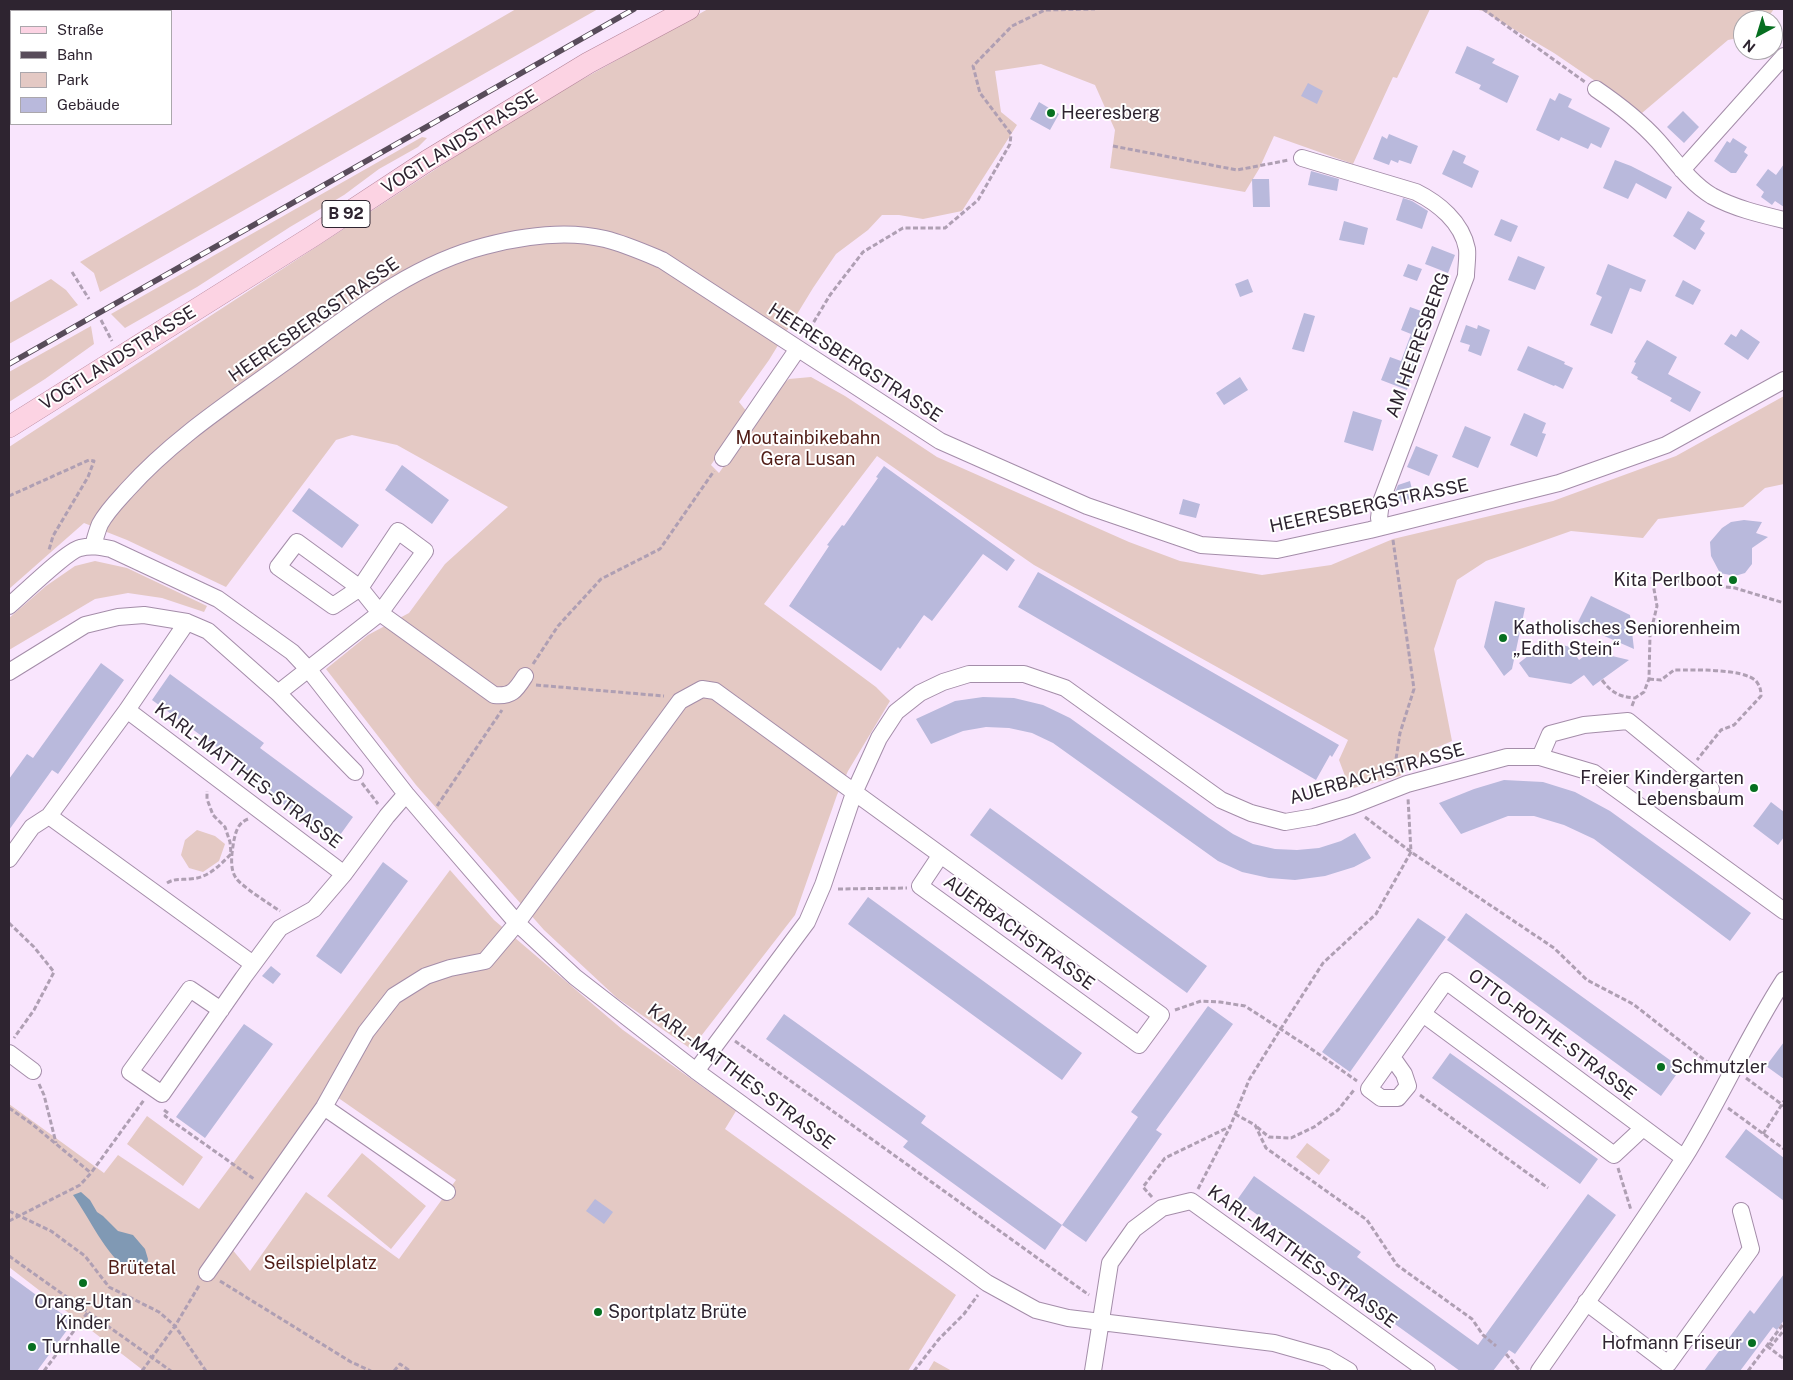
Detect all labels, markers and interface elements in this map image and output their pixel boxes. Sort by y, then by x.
legend [10,10,172,125]
north arrow [1733,10,1783,60]
text: Straße [57,21,104,38]
text: N [1740,36,1758,56]
text: Bahn [57,46,93,63]
text: Park [57,71,89,88]
street label: VOGTLANDSTRASSE [378,85,542,199]
text: Gebäude [57,96,120,113]
place label: Heeresberg [1061,102,1160,124]
marker: Heeresberg [1045,107,1057,119]
road number: B 92 [322,200,370,228]
street label: HEERESBERGSTRASSE [225,253,403,387]
street label: AM HEERESBERG [1382,269,1454,421]
street label: HEERESBERGSTRASSE [764,299,946,427]
street label: VOGTLANDSTRASSE [36,301,200,415]
park label: Moutainbikebahn Gera Lusan [736,427,880,469]
street label: HEERESBERGSTRASSE [1268,474,1470,538]
place label: Kita Perlboot [1613,569,1723,591]
marker: Kita Perlboot [1727,574,1739,586]
place label: Katholisches Seniorenheim „Edith Stein“ [1513,617,1740,660]
marker: Katholisches Seniorenheim „Edith Stein“ [1497,632,1509,644]
street label: KARL-MATTHES-STRASSE [150,699,346,853]
street label: AUERBACHSTRASSE [1287,739,1467,809]
place label: Freier Kindergarten Lebensbaum [1580,767,1744,810]
marker: Freier Kindergarten Lebensbaum [1748,782,1760,794]
street label: AUERBACHSTRASSE [939,871,1099,995]
street label: OTTO-ROTHE-STRASSE [1464,965,1640,1105]
street label: KARL-MATTHES-STRASSE [643,1000,839,1154]
place label: Schmutzler [1671,1056,1767,1078]
marker: Schmutzler [1655,1061,1667,1073]
street label: KARL-MATTHES-STRASSE [1203,1181,1401,1333]
park label: Seilspielplatz [263,1252,377,1274]
park label: Brütetal [108,1257,176,1279]
marker: Orang-Utan Kinder [77,1277,89,1289]
place label: Orang-Utan Kinder [34,1291,132,1334]
place label: Sportplatz Brüte [608,1301,747,1323]
marker: Sportplatz Brüte [592,1306,604,1318]
place label: Hofmann Friseur [1602,1332,1742,1354]
place label: Turnhalle [42,1336,120,1358]
marker: Hofmann Friseur [1746,1337,1758,1349]
marker: Turnhalle [26,1341,38,1353]

